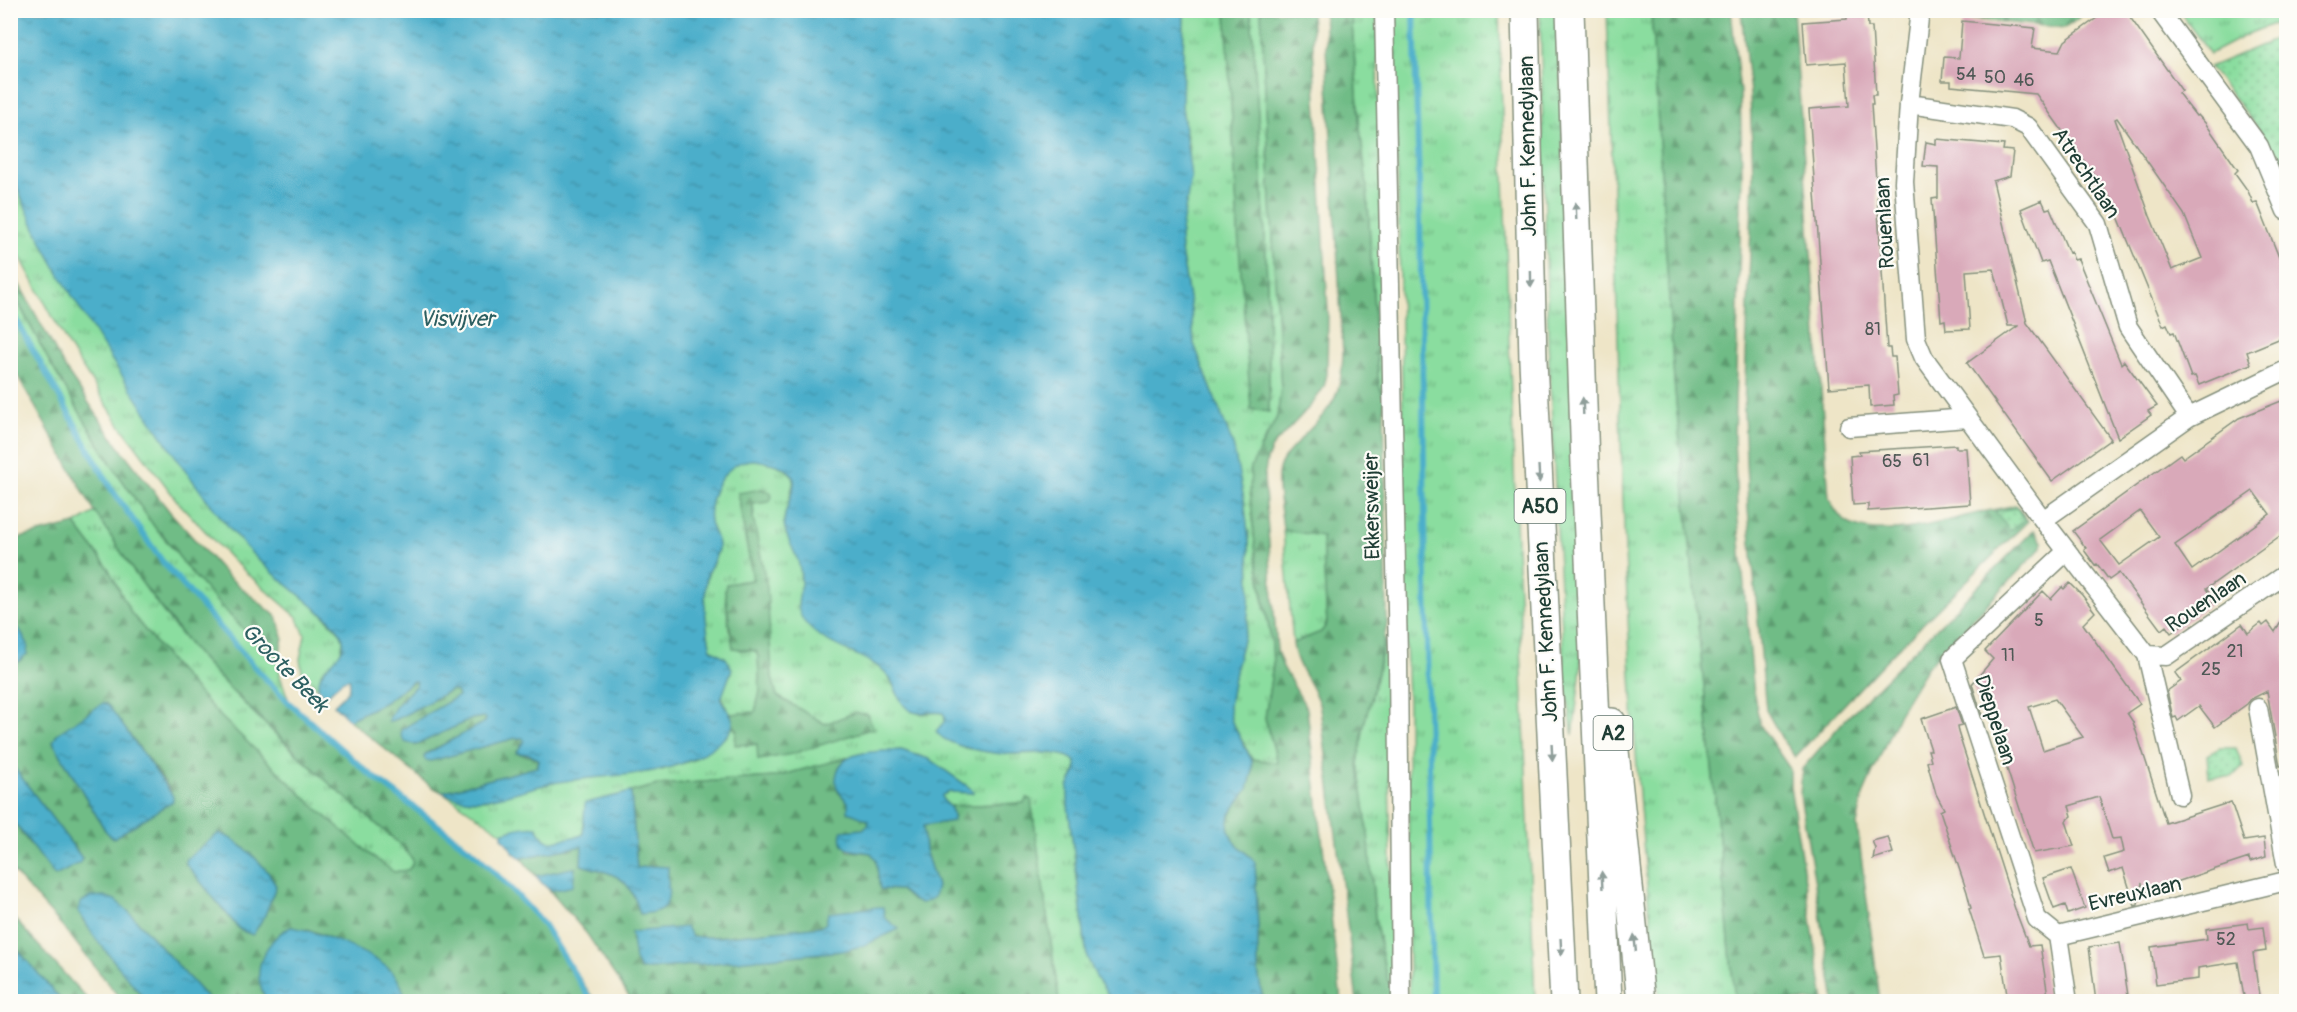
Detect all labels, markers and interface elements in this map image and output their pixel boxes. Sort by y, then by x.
street label: John F. Kennedylaan [1513,55,1543,237]
house number: 54 [1956,63,1977,86]
house number: 50 [1984,66,2006,89]
house number: 46 [2014,69,2034,92]
street label: Atrechtlaan [2046,122,2126,224]
street label: Rouenlaan [1869,177,1901,269]
one-way arrow [1572,202,1581,221]
one-way arrow [1526,269,1536,288]
water label: Visvijver [420,305,498,333]
house number: 81 [1865,318,1881,341]
one-way arrow [1578,397,1588,416]
house number: 61 [1912,449,1930,472]
house number: 65 [1882,450,1902,473]
street label: Ekkersweijer [1358,452,1386,560]
one-way arrow [1534,464,1543,483]
road number: A50 [1514,489,1566,523]
street label: John F. Kennedylaan [1528,541,1564,723]
street label: Rouenlaan [2160,565,2252,639]
house number: 5 [2034,609,2044,632]
water label: Groote Beek [236,617,336,720]
house number: 21 [2226,640,2244,663]
house number: 11 [2001,644,2015,667]
house number: 25 [2201,658,2221,681]
street label: Dieppelaan [1968,672,2022,768]
road number: A2 [1594,716,1632,750]
one-way arrow [1547,743,1556,762]
street label: Evreuxlaan [2086,870,2184,918]
one-way arrow [1598,871,1607,890]
house number: 52 [2216,928,2236,951]
one-way arrow [1630,934,1640,953]
one-way arrow [1557,938,1566,957]

